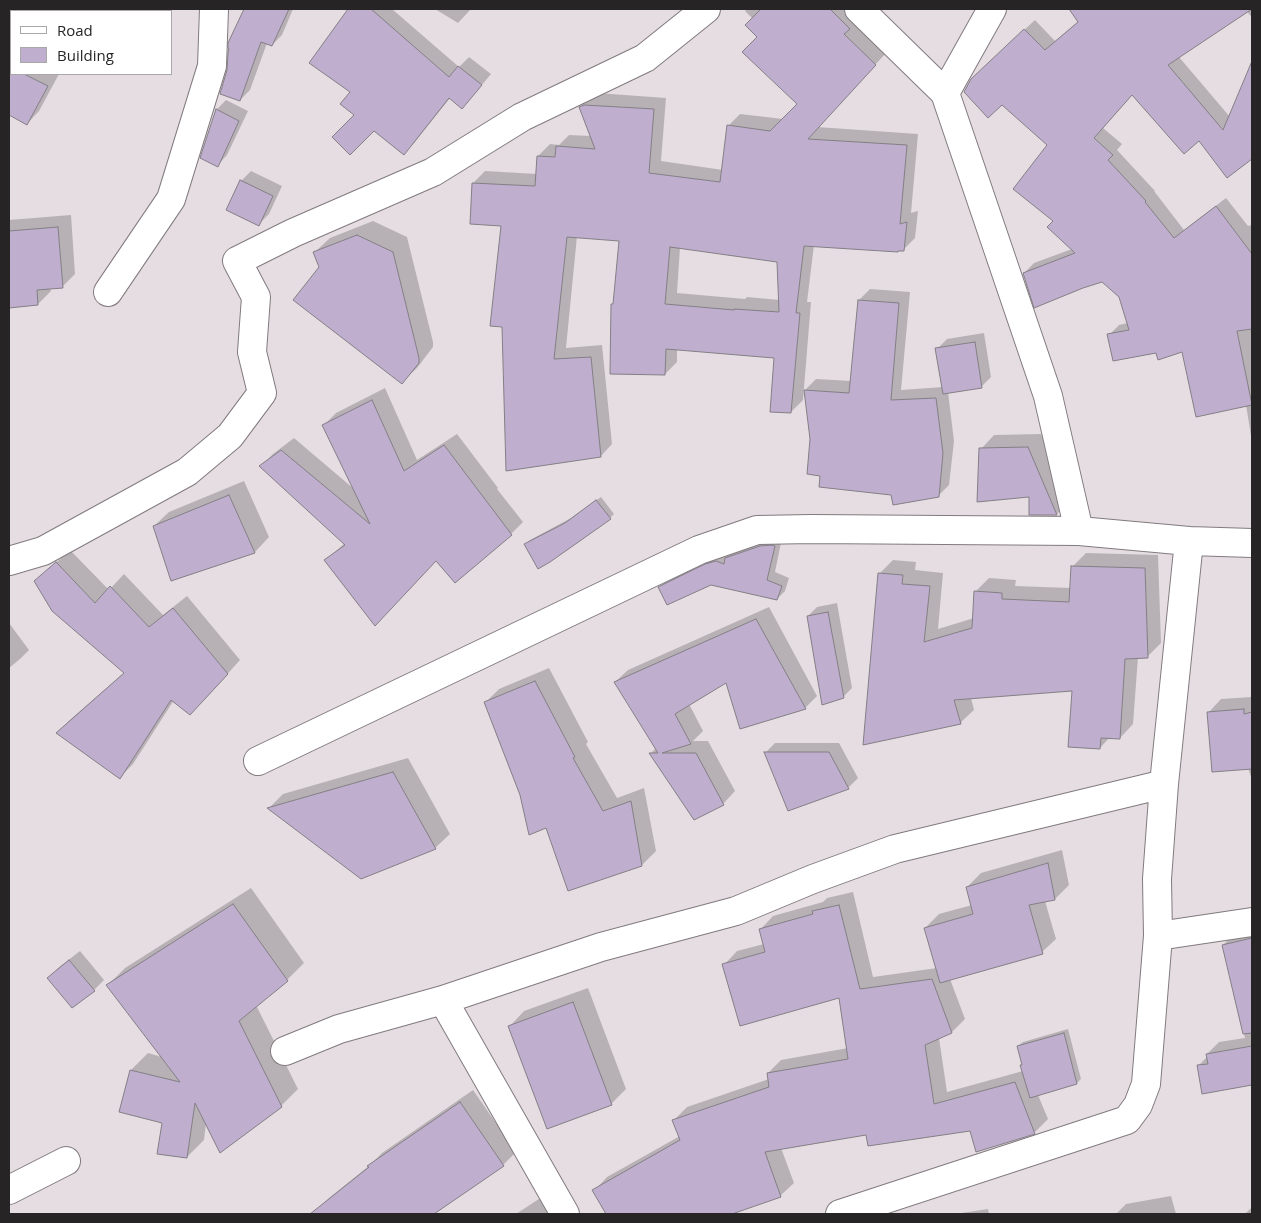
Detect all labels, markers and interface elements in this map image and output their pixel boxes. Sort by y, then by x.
legend [10,10,172,75]
text: Road [57,20,93,40]
text: Building [57,45,114,65]

